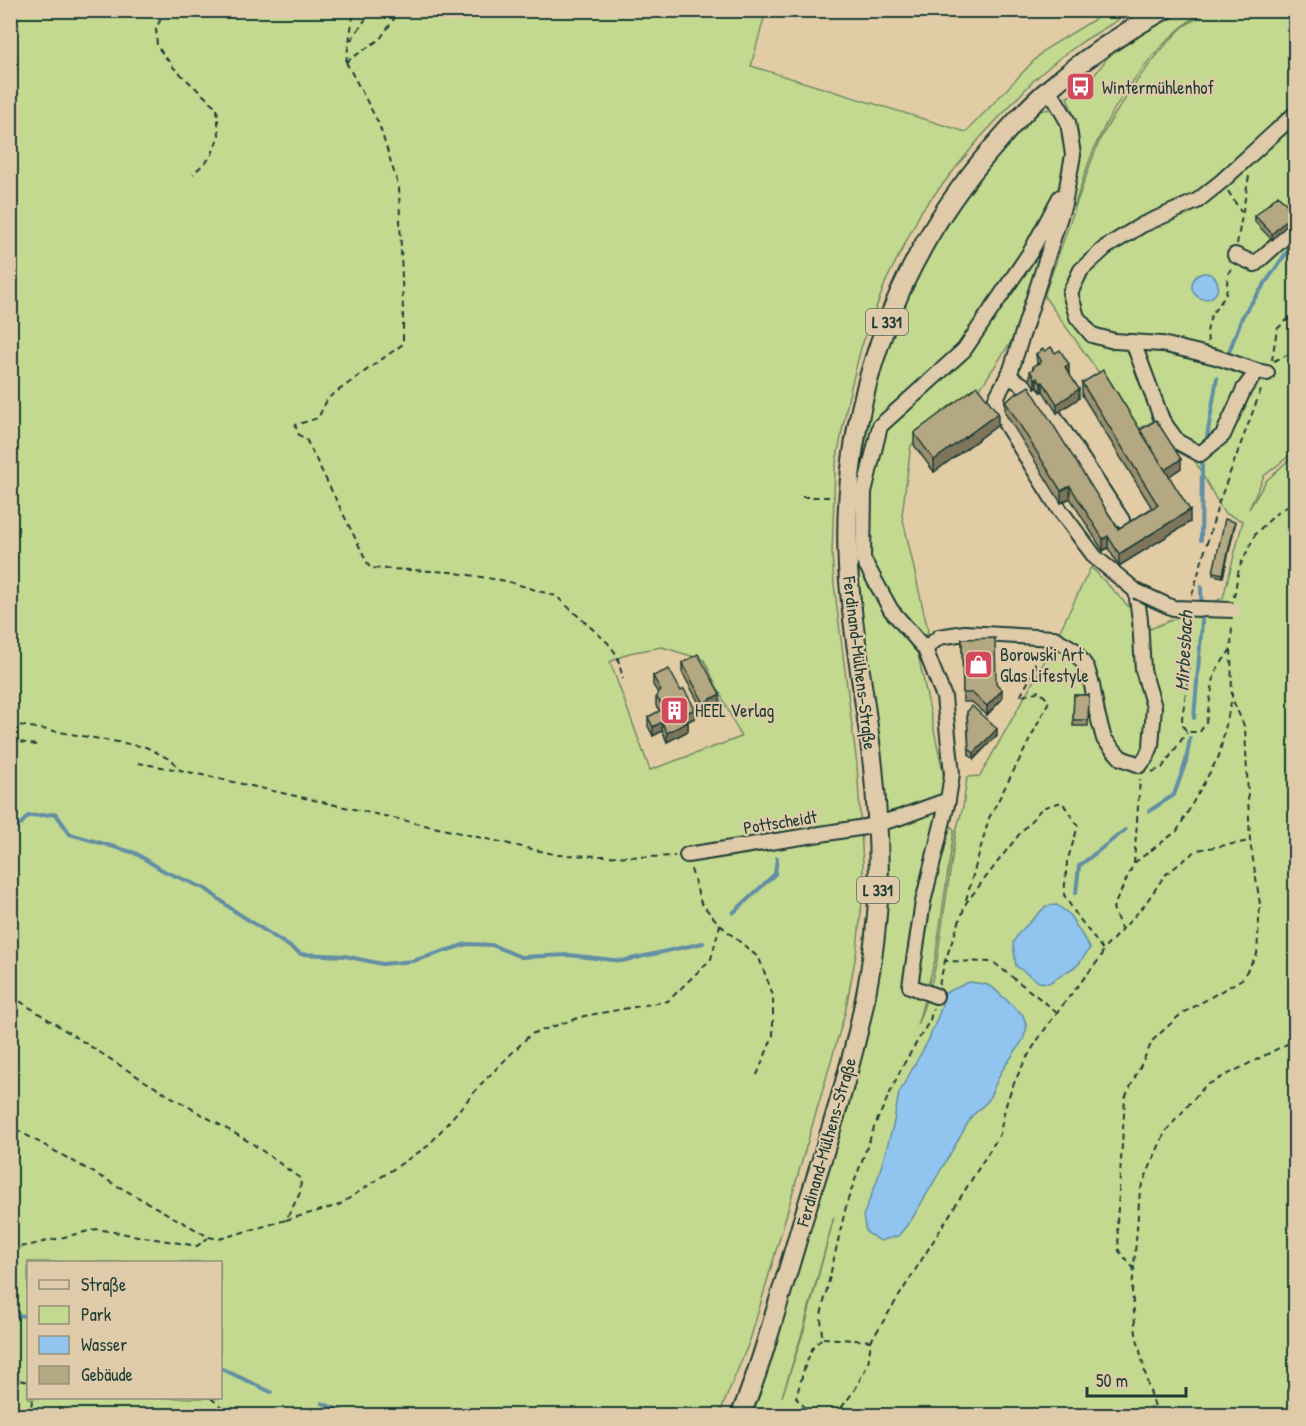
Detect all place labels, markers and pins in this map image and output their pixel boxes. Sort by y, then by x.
bus stop icon: Wintermühlenhof [1065,71,1097,103]
place label: Wintermühlenhof [1102,75,1214,100]
place label: Borowski Art Glas Lifestyle [1000,642,1089,688]
shop icon: Borowski Art Glas Lifestyle [963,648,995,680]
building icon: HEEL Verlag [658,694,690,726]
place label: HEEL Verlag [695,698,774,723]

